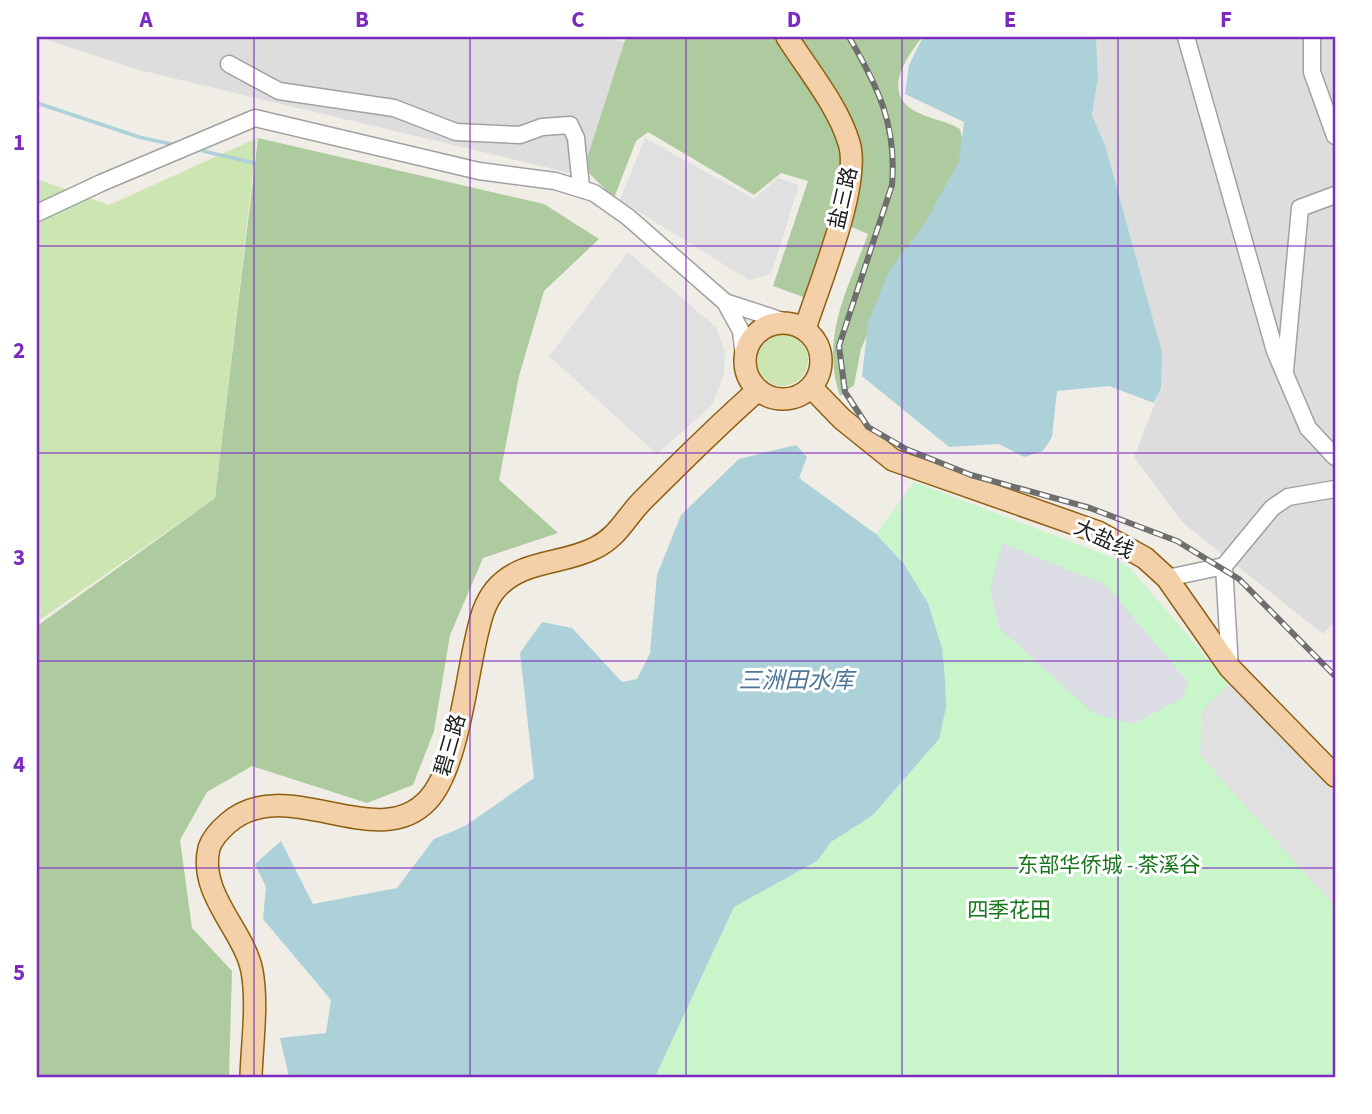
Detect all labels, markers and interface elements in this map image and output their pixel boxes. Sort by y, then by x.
text: A [138,3,153,36]
text: B [355,3,369,36]
text: C [571,3,585,36]
text: D [787,3,801,36]
text: E [1004,3,1016,36]
text: F [1220,3,1232,36]
text: 1 [13,126,25,159]
street label: 盐三路 [821,164,865,232]
text: 2 [13,334,25,367]
street label: 大盐线 [1069,512,1139,566]
text: 3 [13,541,25,574]
water label: 三洲田水库 [739,664,858,697]
street label: 碧三路 [427,711,473,779]
text: 4 [13,748,25,781]
park label: 东部华侨城 - 茶溪谷 [1018,850,1200,880]
park label: 四季花田 [967,895,1051,925]
text: 5 [13,956,25,989]

